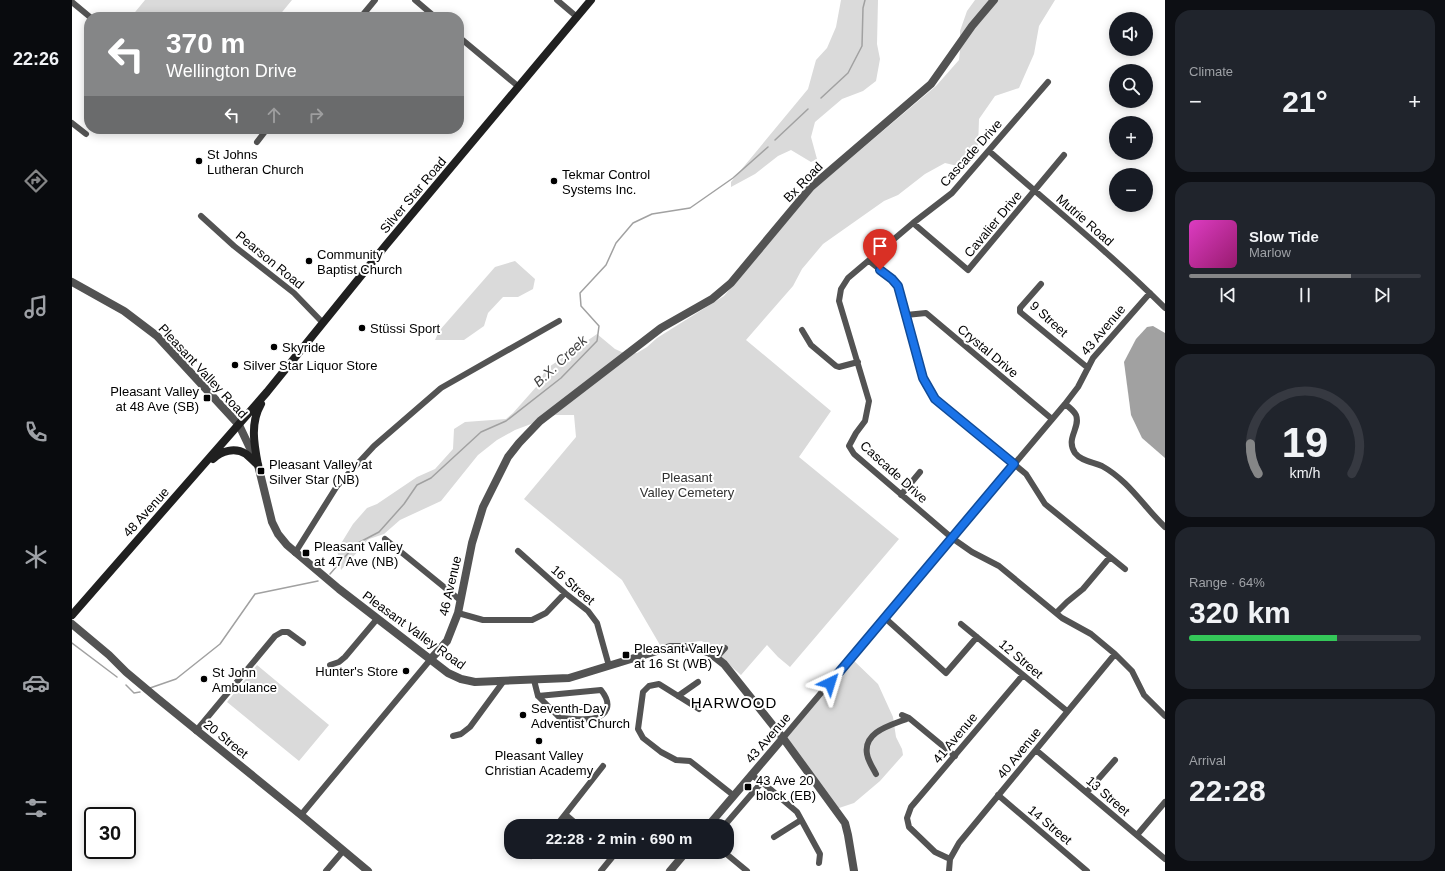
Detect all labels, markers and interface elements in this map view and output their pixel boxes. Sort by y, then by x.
map controls [1109,12,1153,212]
button: sound [1109,12,1153,56]
icon: left [100,28,152,80]
text: 370 m [166,28,245,59]
text: 22:26 [13,49,59,69]
text: Wellington Drive [166,61,297,81]
button: search [1109,64,1153,108]
text: Climate [1189,64,1233,79]
text: 21° [1282,85,1328,118]
text: − [1189,89,1202,114]
text: + [1408,89,1421,114]
icon: left [221,104,243,126]
icon: ahead [263,104,285,126]
icon: right [305,104,327,126]
street label: Cascade Drive [937,116,1005,190]
button: + [1109,116,1153,160]
place label: St Johns Lutheran Church [207,147,304,177]
street label: Silver Star Road [377,154,449,236]
marker: St Johns Lutheran Church [194,156,204,166]
street label: Bx Road [780,159,826,205]
icon: directions [22,167,50,195]
place label: Tekmar Control Systems Inc. [562,167,650,197]
button: − [1109,168,1153,212]
marker: Tekmar Control Systems Inc. [549,176,559,186]
street label: Cavalier Drive [961,188,1025,260]
street label: Mutrie Road [1053,191,1117,249]
street label: Pearson Road [233,228,307,292]
text: Slow Tide [1249,228,1319,245]
pin [863,229,897,270]
icon: arrive [869,235,891,257]
text: Marlow [1249,245,1291,260]
place label: Community Baptist Church [317,247,402,277]
marker: Community Baptist Church [304,256,314,266]
icon: previous [1217,284,1239,306]
icon: pause [1294,284,1316,306]
icon: next [1371,284,1393,306]
icon: music [22,293,50,321]
street label: 9 Street [1027,298,1071,340]
street label: 43 Avenue [1078,302,1128,358]
street label: Pleasant Valley Road [155,321,251,421]
place label: Stüssi Sport [370,321,440,336]
street label: Crystal Drive [955,321,1021,381]
marker: Stüssi Sport [357,323,367,333]
water label: B.X. Creek [530,331,591,390]
place label: Skyride [282,340,325,355]
marker: Skyride [269,342,279,352]
place label: Silver Star Liquor Store [243,358,377,373]
marker: Silver Star Liquor Store [230,360,240,370]
place label: Pleasant Valley at 48 Ave (SB) [110,384,199,414]
marker: Pleasant Valley at 48 Ave (SB) [202,393,212,403]
icon: phone [22,418,50,446]
text: 19 [1282,418,1328,465]
street label: Cascade Drive [857,438,931,506]
place label: Pleasant Valley at Silver Star (NB) [269,457,372,487]
text: km/h [1290,464,1321,480]
marker: Pleasant Valley at Silver Star (NB) [256,466,266,476]
park label: Pleasant Valley Cemetery [640,470,735,500]
street label: 48 Avenue [120,484,172,540]
place label: Pleasant Valley at 47 Ave (NB) [314,539,403,569]
icon: climate [22,543,50,571]
marker: Pleasant Valley at 47 Ave (NB) [301,548,311,558]
street label: 46 Avenue [436,554,464,618]
street label: 16 Street [548,562,598,608]
text: Range · 64% [1189,575,1265,590]
street label: Pleasant Valley Road [360,588,468,672]
text: 320 km [1189,596,1291,629]
street label: 12 Street [996,636,1046,682]
place label: Pleasant Valley at 16 St (WB) [634,641,723,671]
marker: Pleasant Valley at 16 St (WB) [621,650,631,660]
position arrow [809,662,851,704]
place label: Hunter's Store [315,664,398,679]
place label: St John Ambulance [212,665,277,695]
marker: Hunter's Store [401,666,411,676]
icon: car [22,669,50,697]
marker: St John Ambulance [199,674,209,684]
district label: HARWOOD [691,694,777,711]
place label: Seventh-Day Adventist Church [531,701,630,731]
marker: Seventh-Day Adventist Church [518,710,528,720]
street label: 43 Avenue [742,710,794,766]
street label: 41 Avenue [930,710,980,766]
street label: 20 Street [201,717,252,762]
street label: 40 Avenue [994,724,1044,782]
marker: Pleasant Valley Christian Academy [534,736,544,746]
place label: Pleasant Valley Christian Academy [485,748,594,778]
text: Arrival [1189,753,1226,768]
place label: 43 Ave 20 block (EB) [756,773,816,803]
street label: 13 Street [1083,773,1133,819]
text: 22:28 [1189,774,1266,807]
marker: 43 Ave 20 block (EB) [743,782,753,792]
icon: filters [22,794,50,822]
street label: 14 Street [1025,802,1075,848]
speed limit sign: 30 [84,807,136,859]
text: 22:28 · 2 min · 690 m [546,830,692,847]

